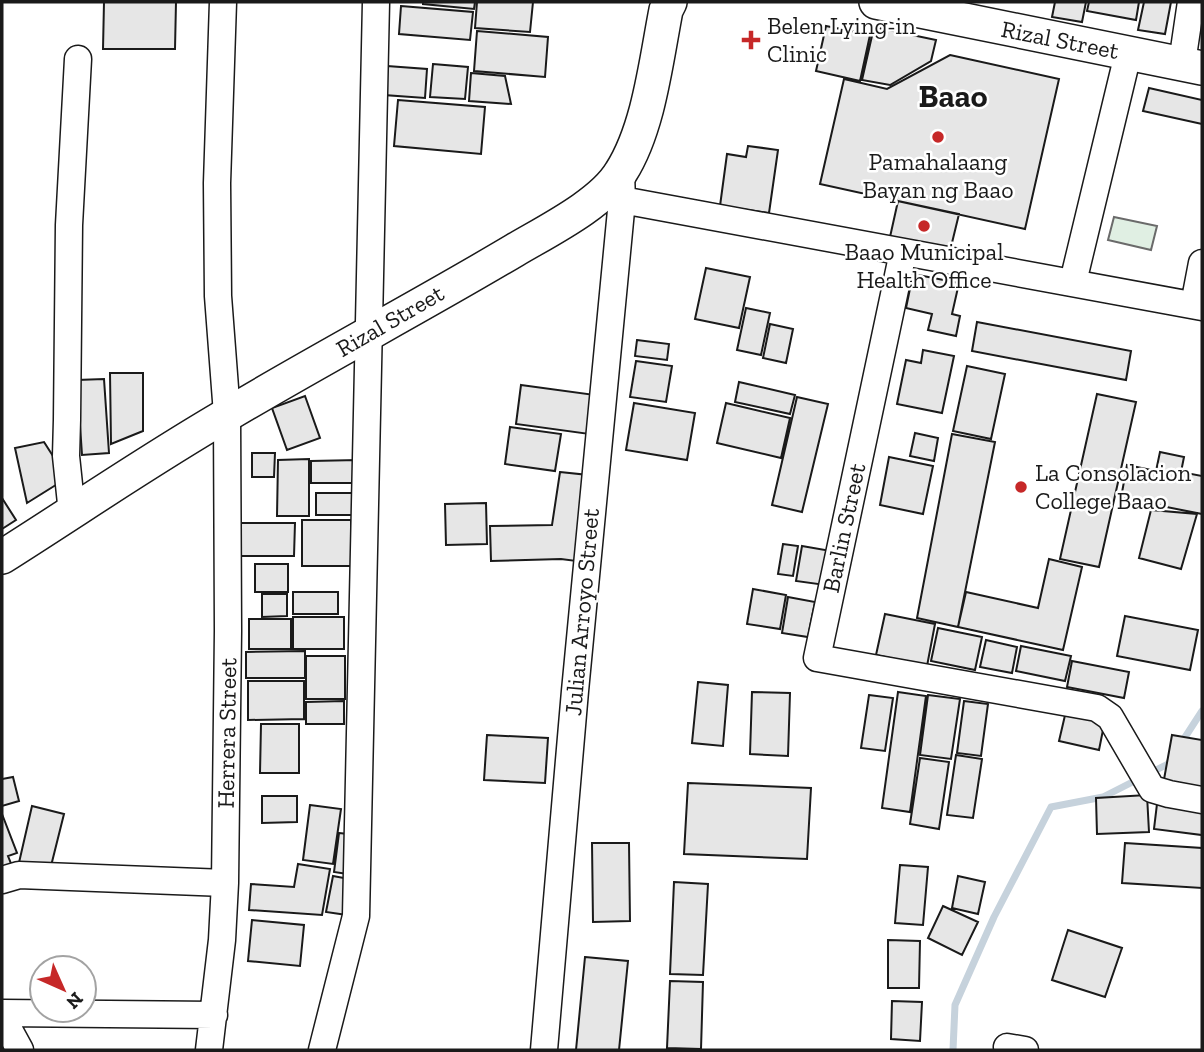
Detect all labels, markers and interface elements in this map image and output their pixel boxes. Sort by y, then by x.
place label: Belen Lying-in Clinic [767,11,916,68]
street label: Rizal Street [999,14,1122,65]
marker: Belen Lying-in Clinic [741,30,761,50]
district label: Baao [918,77,988,115]
marker: Pamahalaang Bayan ng Baao [930,129,946,145]
place label: Pamahalaang Bayan ng Baao [863,147,1013,204]
marker: Baao Municipal Health Office [916,218,932,234]
place label: Baao Municipal Health Office [844,237,1004,294]
street label: Rizal Street [331,278,449,363]
place label: La Consolacion College Baao [1035,458,1192,515]
street label: Barlin Street [816,460,871,595]
marker: La Consolacion College Baao [1013,479,1029,495]
street label: Julian Arroyo Street [558,507,605,717]
street label: Herrera Street [211,657,242,809]
north arrow [28,954,98,1024]
text: N [61,987,88,1014]

